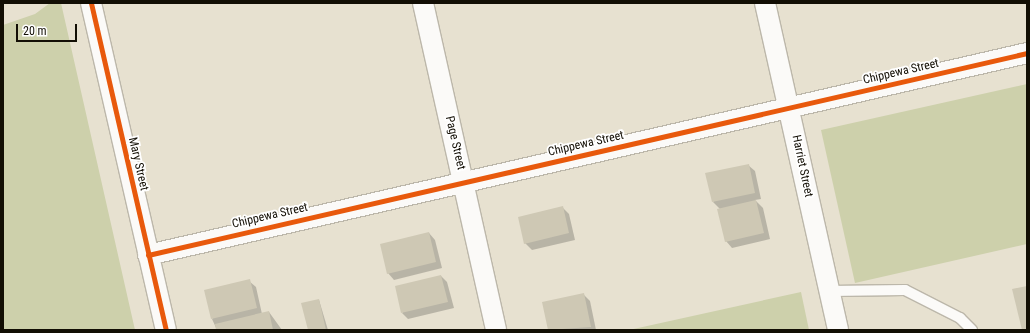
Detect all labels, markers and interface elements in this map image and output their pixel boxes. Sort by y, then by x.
scale bar [18,16,79,42]
text: 20 m [23,24,47,38]
street label: Chippewa Street [862,56,940,88]
street label: Page Street [442,115,468,171]
street label: Chippewa Street [547,128,625,160]
street label: Harriet Street [788,134,816,198]
street label: Mary Street [125,136,151,192]
street label: Chippewa Street [231,200,309,232]

